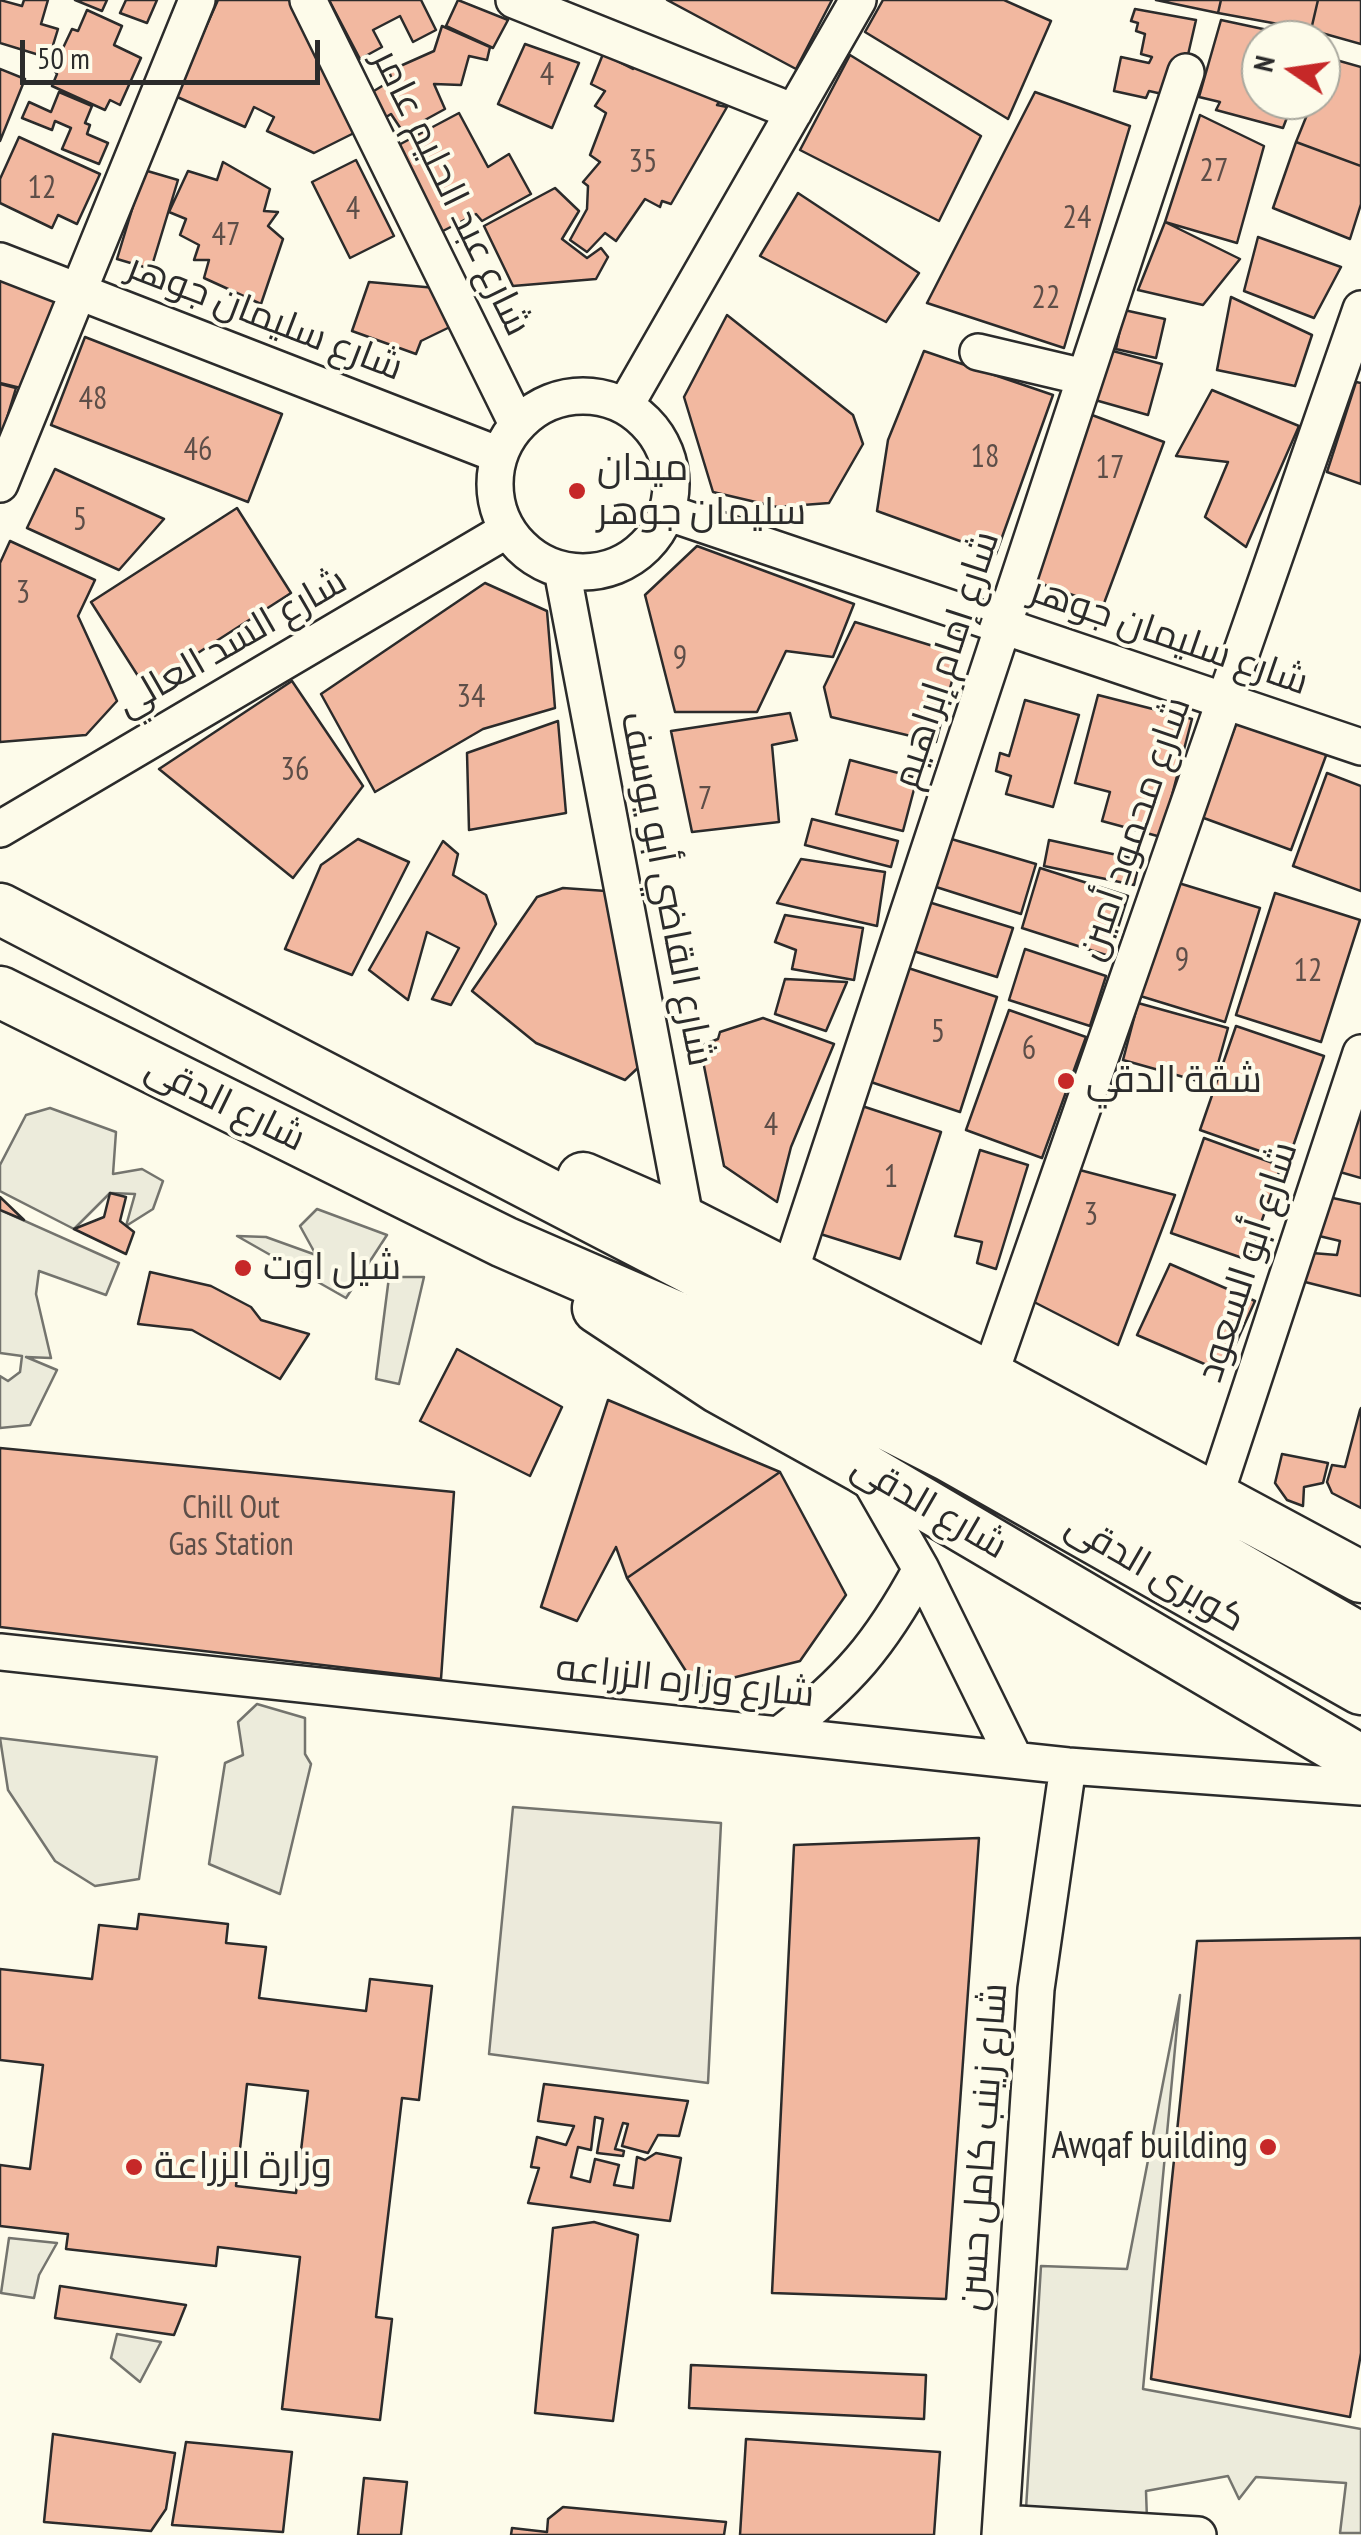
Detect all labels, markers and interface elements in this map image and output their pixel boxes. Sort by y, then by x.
scale bar [25,20,325,82]
north arrow [1241,20,1341,120]
text: 50 m [37,38,90,77]
street label: شارع عبد الحليم عامر [362,42,540,344]
text: N [1244,52,1283,75]
house number: 4 [540,57,554,95]
house number: 35 [629,144,657,182]
house number: 27 [1200,153,1228,191]
house number: 12 [28,170,56,208]
house number: 4 [346,191,360,229]
house number: 24 [1063,200,1091,238]
house number: 47 [212,217,240,255]
street label: شارع سليمان جوهر [121,245,409,391]
house number: 22 [1032,280,1060,318]
house number: 48 [79,381,107,419]
house number: 46 [184,432,212,470]
house number: 18 [971,439,999,477]
place label: ميدان سليمان جوهر [597,446,806,536]
house number: 17 [1096,450,1124,488]
marker: ميدان سليمان جوهر [566,480,588,502]
house number: 5 [73,502,87,540]
street label: شارع إمام إبراهيم [884,526,1010,794]
street label: شارع السد العالي [109,559,355,727]
street label: شارع سليمان جوهر [1024,568,1314,706]
house number: 3 [16,575,30,613]
house number: 9 [673,640,687,678]
house number: 34 [457,679,485,717]
street label: شارع محمود أمين [1069,691,1201,967]
street label: شارع القاضي أبو يوسف [609,708,723,1070]
house number: 36 [281,752,309,790]
house number: 7 [698,781,712,819]
house number: 9 [1175,942,1189,980]
house number: 12 [1294,953,1322,991]
house number: 5 [931,1014,945,1052]
house number: 6 [1022,1031,1036,1069]
street label: شارع الدقى [138,1046,312,1162]
place label: شقة الدقي [1086,1058,1262,1104]
marker: شقة الدقي [1055,1070,1077,1092]
house number: 4 [764,1107,778,1145]
street label: شارع أبو السعود [1188,1136,1308,1388]
house number: 1 [884,1159,898,1197]
house number: 3 [1084,1197,1098,1235]
place label: شيل اوت [263,1245,401,1291]
marker: شيل اوت [232,1257,254,1279]
street label: شارع الدقى [843,1444,1015,1570]
house number: Chill Out Gas Station [168,1490,294,1565]
street label: كوبرى الدقى [1057,1503,1253,1643]
street label: شارع وزاره الزراعه [554,1646,816,1718]
street label: شارع زينب كامل حسن [950,1981,1018,2313]
place label: Awqaf building [1051,2124,1248,2170]
marker: Awqaf building [1257,2136,1279,2158]
place label: وزارة الزراعة [154,2144,332,2190]
marker: وزارة الزراعة [123,2156,145,2178]

